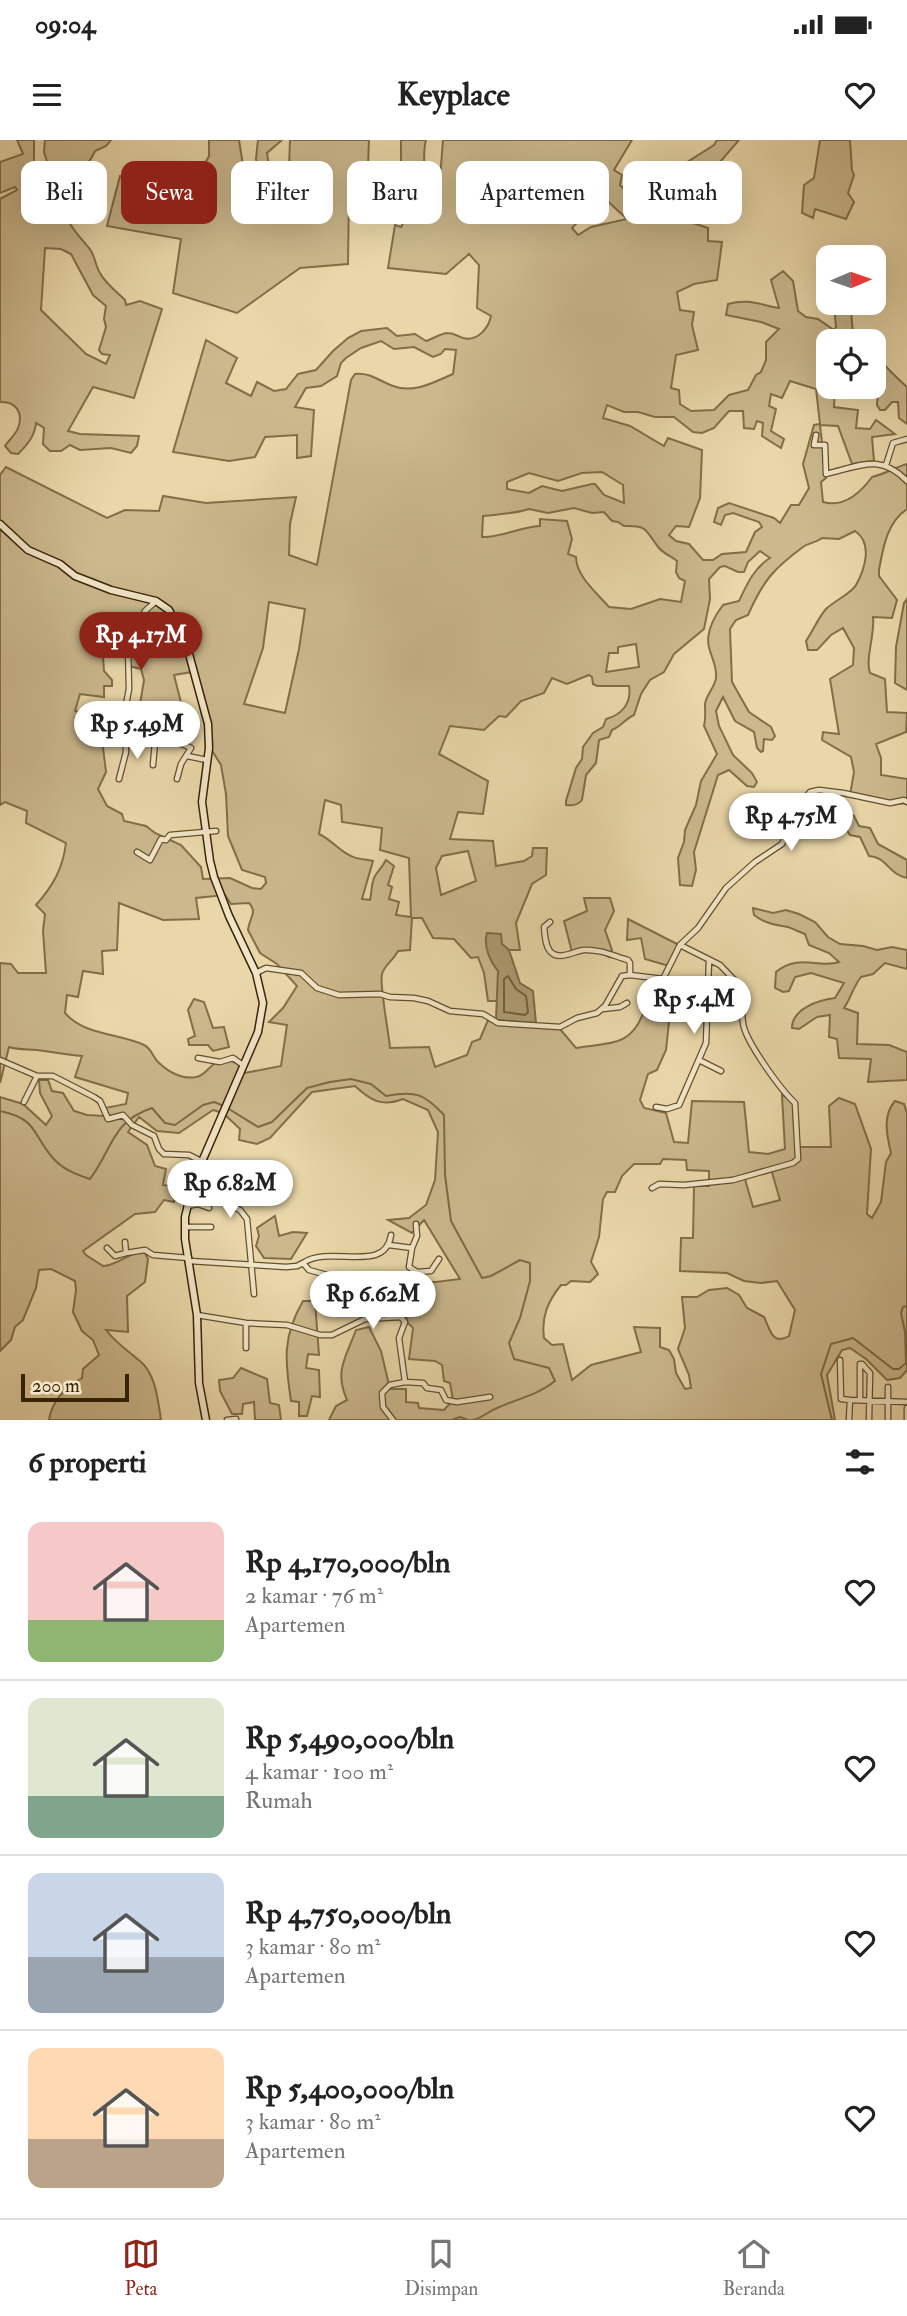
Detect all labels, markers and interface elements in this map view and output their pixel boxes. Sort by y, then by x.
text: 09:04 [35,9,95,41]
text: Keyplace [397,75,510,115]
icon: menu [28,76,66,114]
icon: heart [841,76,879,114]
chip: Beli [21,161,107,224]
chip: Sewa [121,161,217,224]
chip: Filter [231,161,333,224]
chip: Baru [347,161,442,224]
chip: Apartemen [456,161,609,224]
chip: Rumah [623,161,742,224]
north arrow [816,245,886,315]
map controls [816,245,886,399]
button: locate [816,329,886,399]
pin: Rp 4.17M [69,612,213,672]
text: Rp 4.17M [95,620,187,649]
pin: Rp 5.49M [65,702,209,761]
text: Rp 5.49M [90,709,184,738]
pin: Rp 4.75M [719,794,863,853]
text: Rp 4.75M [745,801,837,830]
pin: Rp 5.4M [629,976,759,1036]
text: Rp 5.4M [653,984,735,1013]
pin: Rp 6.82M [158,1160,302,1220]
text: Rp 6.82M [183,1168,277,1197]
pin: Rp 6.62M [301,1272,445,1331]
text: Rp 6.62M [326,1279,420,1308]
scale bar [21,1371,130,1403]
text: 200 m [32,1374,80,1398]
icon: filters [841,1443,879,1481]
text: 6 properti [28,1444,147,1481]
text: Rp 4,170,000/bln [245,1544,450,1581]
icon: home [84,1550,168,1634]
icon: heart [841,1573,879,1611]
text: 2 kamar · 76 m² [245,1581,383,1610]
text: Apartemen [245,1610,346,1639]
text: Rp 5,490,000/bln [245,1720,454,1757]
icon: home [84,1726,168,1810]
icon: heart [841,1749,879,1787]
text: 4 kamar · 100 m² [245,1757,393,1786]
text: Rumah [245,1786,313,1815]
text: Rp 4,750,000/bln [245,1895,452,1932]
icon: home [84,1901,168,1985]
icon: heart [841,1924,879,1962]
text: 3 kamar · 80 m² [245,1932,381,1961]
text: Apartemen [245,1961,346,1990]
text: Rp 5,400,000/bln [245,2070,454,2107]
icon: home [84,2076,168,2160]
icon: heart [841,2099,879,2137]
text: 3 kamar · 80 m² [245,2107,381,2136]
text: Apartemen [245,2136,346,2165]
tab: Peta [122,2235,160,2301]
tab: Disimpan [404,2235,478,2301]
tab: Beranda [723,2235,785,2301]

